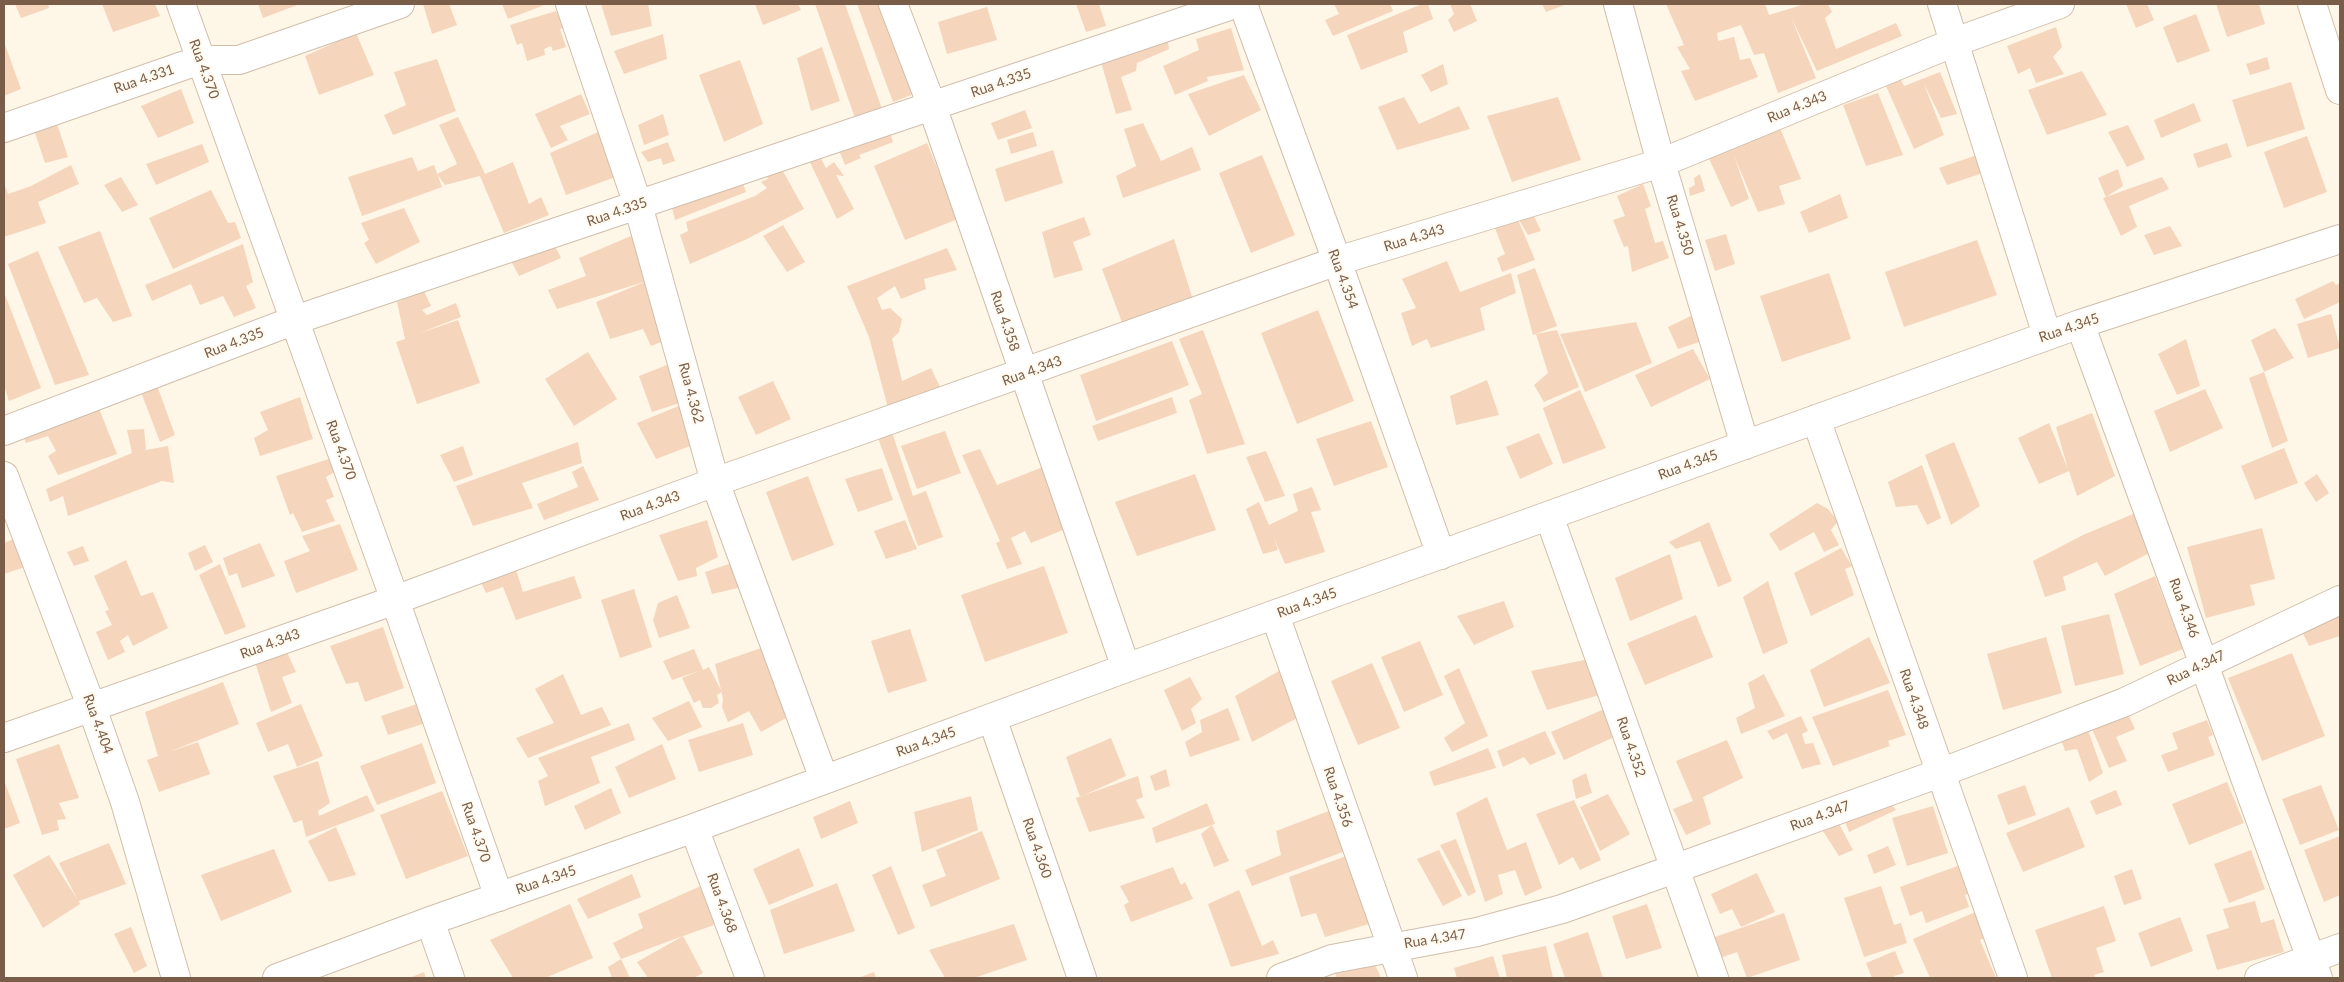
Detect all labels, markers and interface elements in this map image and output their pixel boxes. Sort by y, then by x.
street label: Rua 4.370 [185,37,223,101]
street label: Rua 4.331 [112,61,176,97]
street label: Rua 4.335 [969,65,1033,101]
street label: Rua 4.343 [1765,87,1829,127]
street label: Rua 4.350 [1663,193,1697,257]
street label: Rua 4.335 [585,194,649,230]
street label: Rua 4.343 [1382,221,1446,255]
street label: Rua 4.354 [1324,247,1362,311]
street label: Rua 4.358 [987,289,1023,353]
street label: Rua 4.345 [2037,310,2101,346]
street label: Rua 4.335 [202,324,266,362]
street label: Rua 4.343 [1000,352,1064,390]
street label: Rua 4.362 [675,361,707,425]
street label: Rua 4.370 [322,418,360,482]
street label: Rua 4.345 [1656,446,1720,484]
street label: Rua 4.343 [618,487,682,525]
street label: Rua 4.346 [2165,576,2203,640]
street label: Rua 4.345 [1275,584,1339,622]
street label: Rua 4.343 [238,625,302,663]
street label: Rua 4.347 [2164,647,2228,689]
street label: Rua 4.348 [1896,667,1932,731]
street label: Rua 4.404 [79,692,117,756]
street label: Rua 4.352 [1613,715,1649,779]
street label: Rua 4.345 [894,723,958,761]
street label: Rua 4.356 [1320,765,1356,829]
street label: Rua 4.347 [1788,797,1852,835]
street label: Rua 4.370 [458,800,494,864]
street label: Rua 4.360 [1019,816,1055,880]
street label: Rua 4.345 [514,862,578,898]
street label: Rua 4.368 [703,871,741,935]
street label: Rua 4.347 [1403,926,1467,952]

